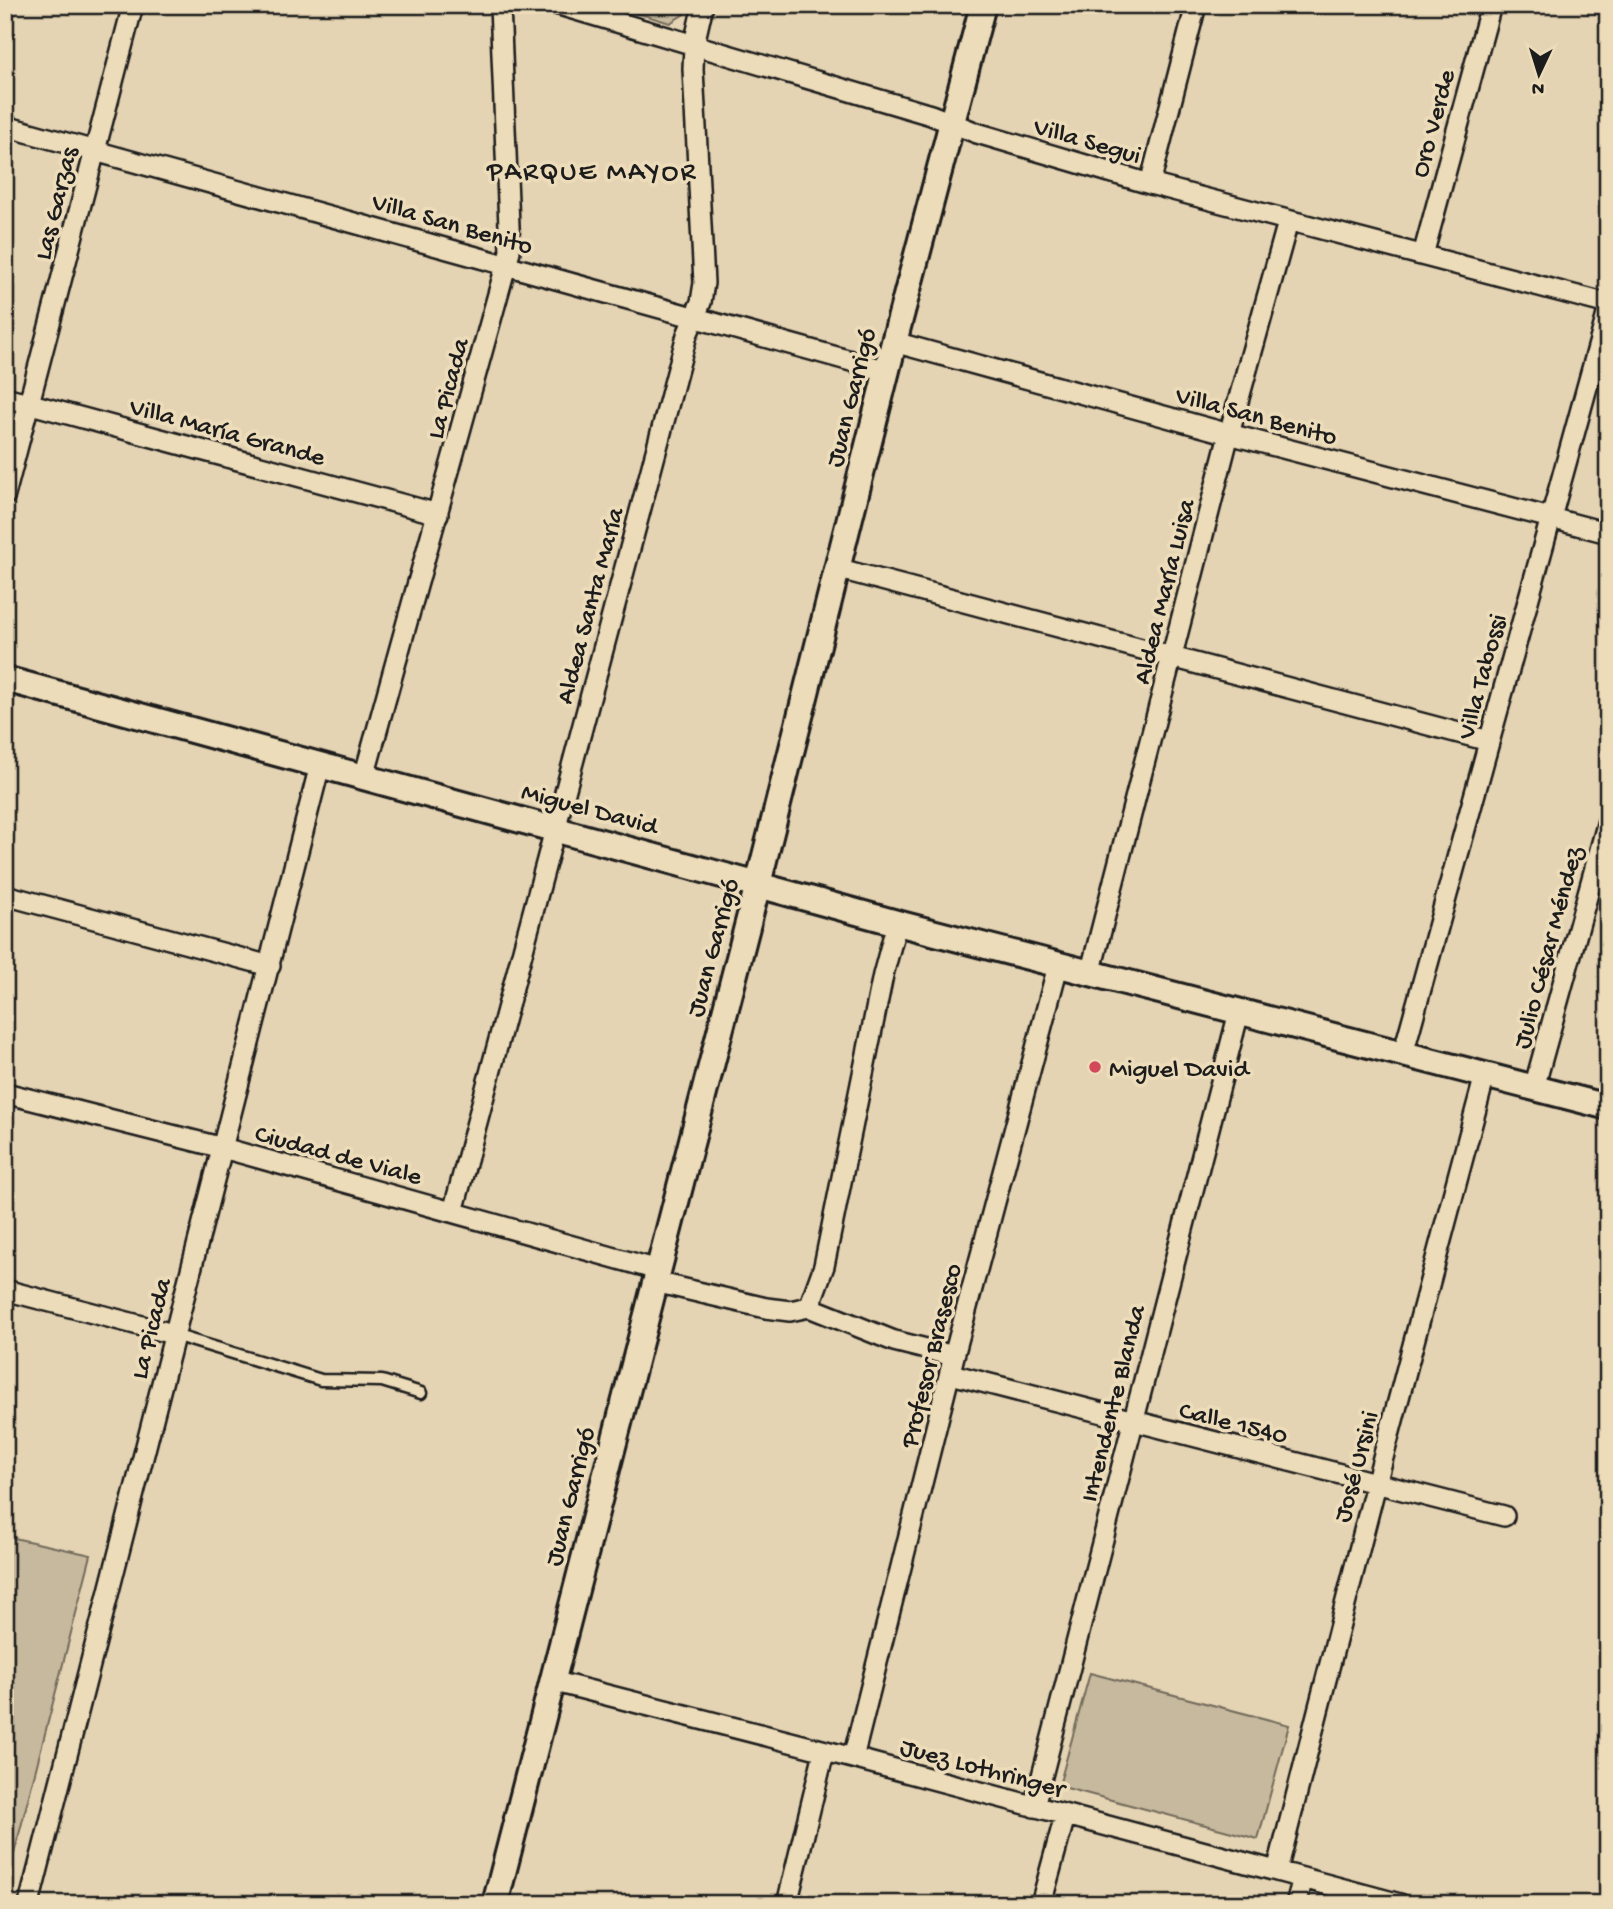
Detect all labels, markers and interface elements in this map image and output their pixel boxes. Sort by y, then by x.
north arrow [1504,38,1574,108]
street label: Oro Verde [1406,66,1465,181]
text: N [1531,76,1545,99]
street label: Villa Segui [1029,113,1144,173]
street label: Las Garzas [29,143,88,264]
district label: PARQUE MAYOR [486,157,697,190]
street label: Villa San Benito [367,188,536,264]
street label: Juan Garrigó [821,325,886,471]
street label: La Picada [422,334,479,443]
street label: Villa San Benito [1171,382,1340,455]
street label: Villa María Grande [125,393,329,475]
street label: Aldea María Luisa [1128,495,1205,688]
street label: Aldea Santa María [551,503,634,708]
street label: Villa Tabossi [1452,611,1516,744]
street label: Miguel David [517,778,662,845]
street label: Julio César Méndez [1508,842,1593,1053]
street label: Juan Garrigó [682,876,749,1021]
place label: Miguel David [1109,1056,1250,1087]
marker: Miguel David [1087,1059,1103,1075]
street label: Ciudad de Viale [251,1120,425,1195]
street label: Profesor Brasesco [895,1261,971,1452]
street label: La Picada [126,1274,181,1383]
street label: Intendente Blanda [1076,1301,1155,1506]
street label: Calle 1540 [1175,1397,1291,1454]
street label: José Ursini [1329,1408,1388,1526]
street label: Juan Garrigó [540,1424,605,1570]
street label: Juez Lothringer [896,1733,1070,1808]

